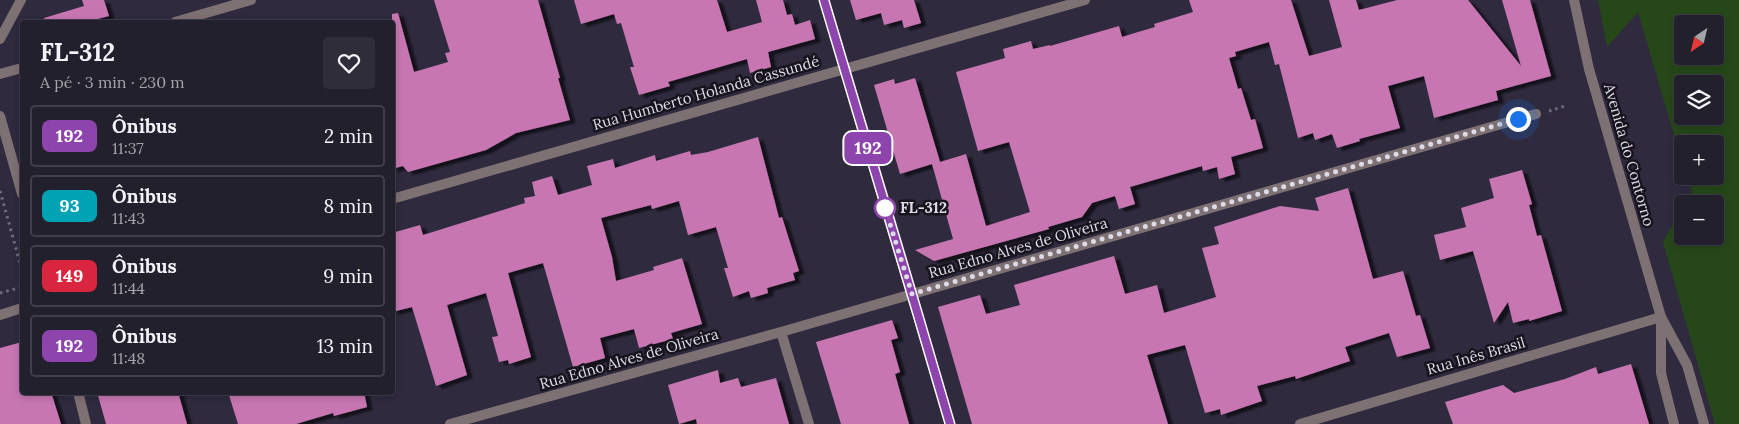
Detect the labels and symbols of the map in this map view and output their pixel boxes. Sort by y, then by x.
north arrow [1674,15,1724,65]
street label: Rua Humberto Holanda Cassundé [590,51,821,134]
street label: Avenida do Contorno [1600,80,1659,229]
your location [1506,107,1531,132]
line badge: 192 [839,132,897,164]
marker: FL-312 [874,197,896,219]
place label: FL-312 [900,198,947,217]
street label: Rua Edno Alves de Oliveira [926,213,1110,282]
street label: Rua Edno Alves de Oliveira [537,324,721,393]
street label: Rua Inês Brasil [1424,332,1527,379]

